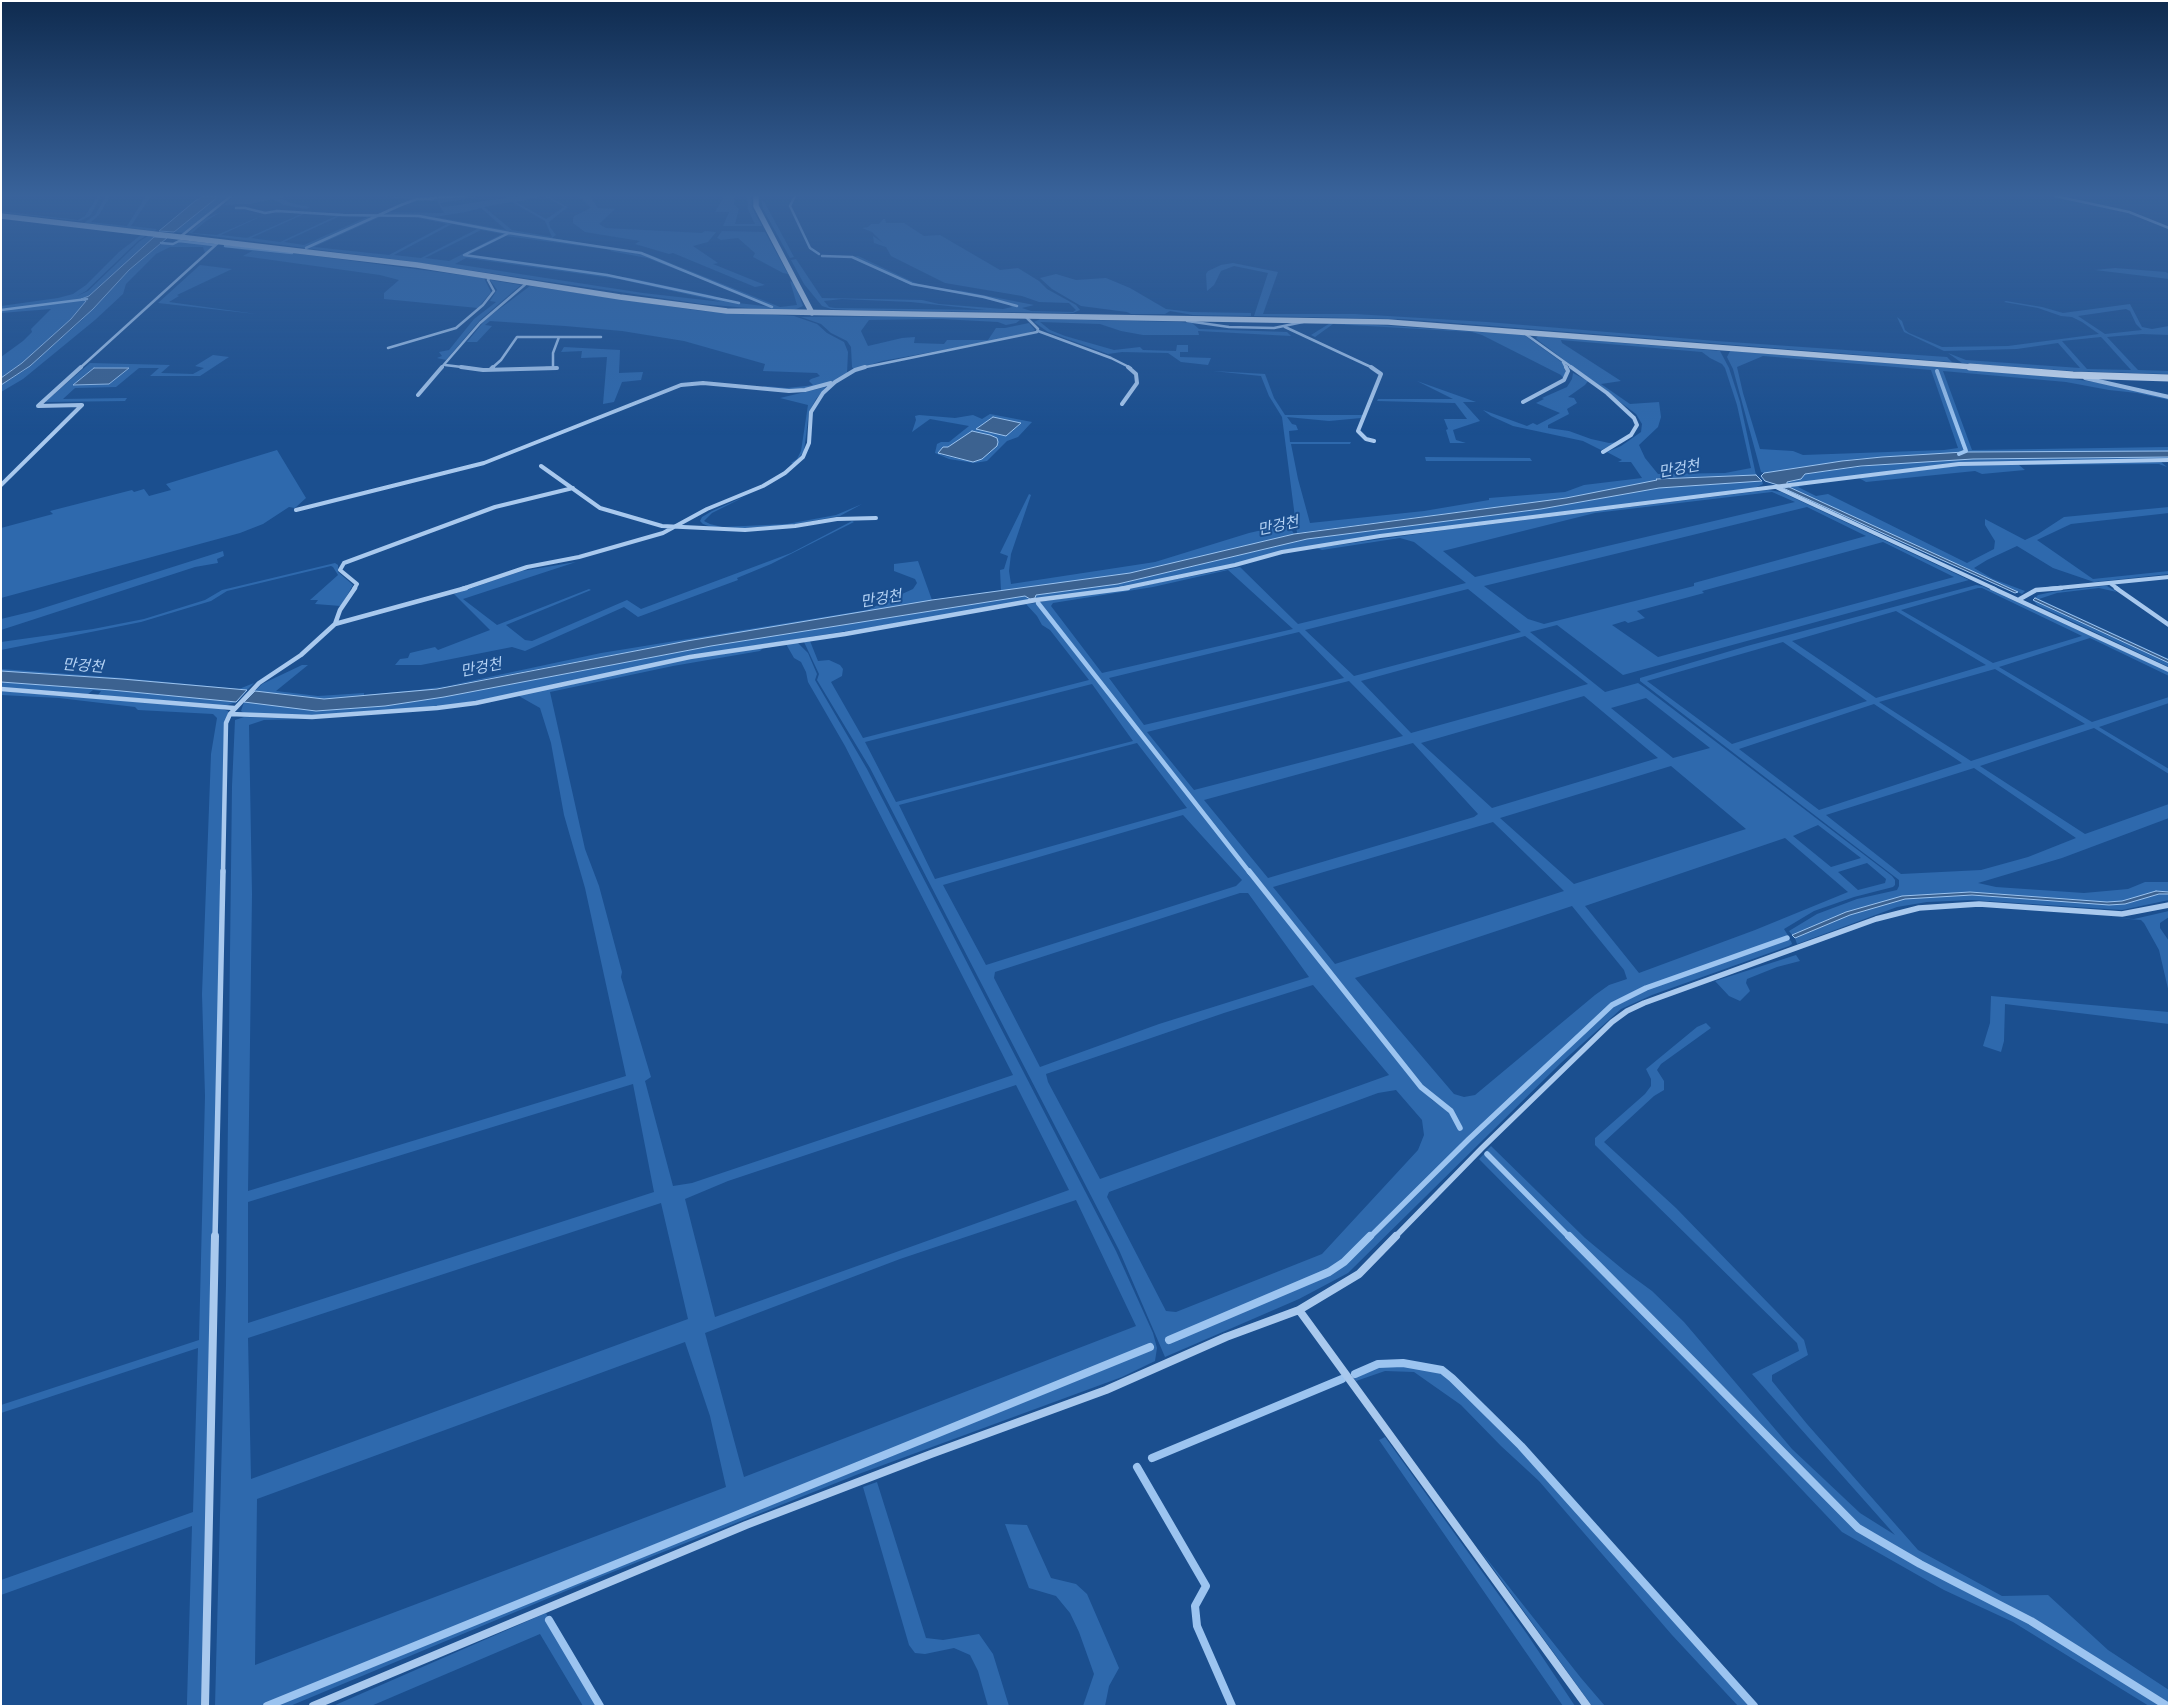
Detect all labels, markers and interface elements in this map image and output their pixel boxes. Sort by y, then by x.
water label: 만겅천 [1657,457,1701,481]
water label: 만겅천 [1256,513,1300,539]
water label: 만겅천 [859,587,903,611]
water label: 만겅천 [459,655,503,681]
water label: 만겅천 [62,656,104,676]

